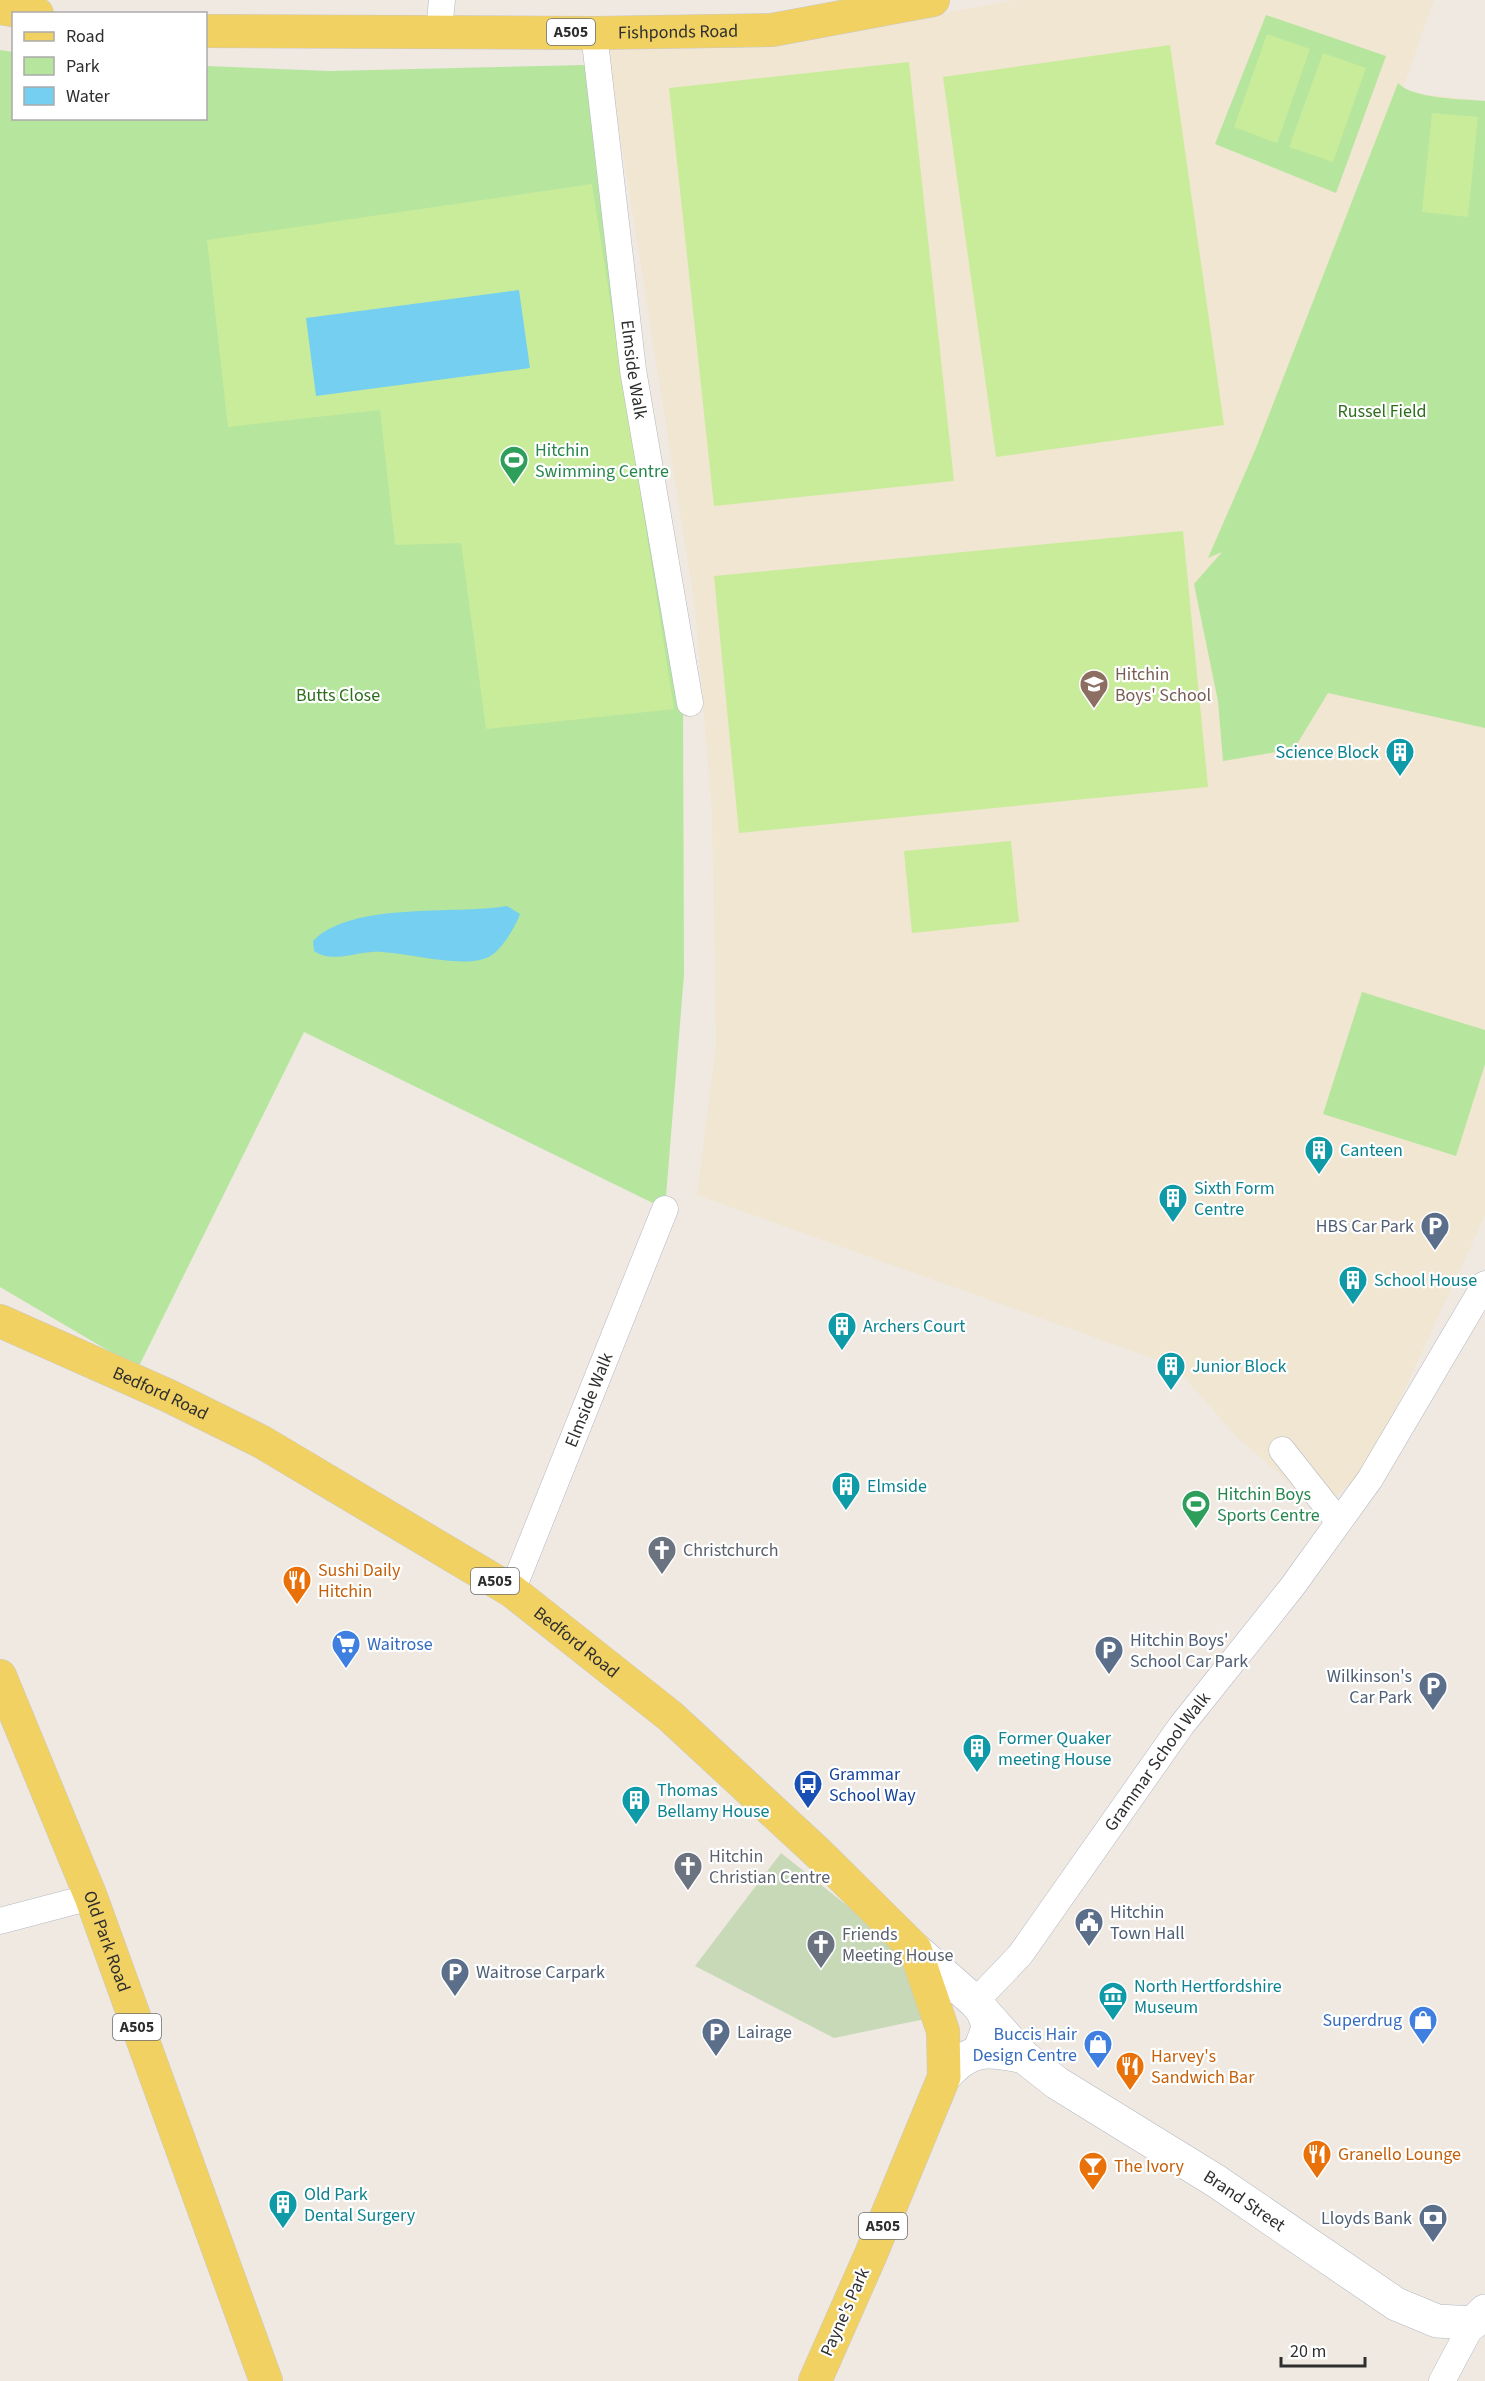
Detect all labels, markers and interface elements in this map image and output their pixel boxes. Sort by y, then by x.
legend [12,12,207,120]
street label: Fishponds Road [618,18,738,45]
road number: A505 [547,19,595,45]
text: Road [66,24,105,49]
text: Park [66,54,100,79]
text: Water [66,84,110,109]
street label: Elmside Walk [615,319,654,421]
park label: Russel Field [1337,399,1427,424]
place label: Hitchin Swimming Centre [535,438,669,484]
sports icon: Hitchin Swimming Centre [498,444,530,486]
place label: Hitchin Boys' School [1115,662,1211,708]
school or university icon: Hitchin Boys' School [1078,668,1110,710]
park label: Butts Close [296,683,380,708]
building icon: Science Block [1384,736,1416,778]
place label: Science Block [1276,740,1379,765]
building icon: Canteen [1303,1134,1335,1176]
place label: Canteen [1340,1138,1403,1163]
place label: Sixth Form Centre [1194,1176,1275,1222]
building icon: Sixth Form Centre [1157,1182,1189,1224]
parking icon: HBS Car Park [1419,1210,1451,1252]
place label: HBS Car Park [1316,1214,1414,1239]
building icon: School House [1337,1264,1369,1306]
place label: School House [1374,1268,1477,1293]
building icon: Archers Court [826,1310,858,1352]
place label: Archers Court [863,1314,965,1339]
street label: Elmside Walk [558,1349,619,1451]
building icon: Junior Block [1155,1350,1187,1392]
place label: Junior Block [1192,1354,1286,1379]
street label: Bedford Road [109,1360,213,1426]
building icon: Elmside [830,1470,862,1512]
place label: Elmside [867,1474,927,1499]
place label: Hitchin Boys Sports Centre [1217,1482,1320,1528]
sports icon: Hitchin Boys Sports Centre [1180,1488,1212,1530]
church icon: Christchurch [646,1534,678,1576]
place label: Christchurch [683,1538,779,1563]
place label: Sushi Daily Hitchin [318,1558,401,1604]
restaurant icon: Sushi Daily Hitchin [281,1564,313,1606]
road number: A505 [471,1568,519,1594]
street label: Bedford Road [529,1600,625,1684]
supermarket icon: Waitrose [330,1628,362,1670]
place label: Hitchin Boys' School Car Park [1130,1628,1248,1674]
place label: Waitrose [367,1632,433,1657]
parking icon: Hitchin Boys' School Car Park [1093,1634,1125,1676]
place label: Wilkinson's Car Park [1327,1664,1412,1710]
parking icon: Wilkinson's Car Park [1417,1670,1449,1712]
street label: Grammar School Walk [1098,1686,1216,1836]
place label: Former Quaker meeting House [998,1726,1112,1772]
building icon: Former Quaker meeting House [961,1732,993,1774]
place label: Grammar School Way [829,1762,916,1808]
bus stop icon: Grammar School Way [792,1768,824,1810]
place label: Thomas Bellamy House [657,1778,770,1824]
building icon: Thomas Bellamy House [620,1784,652,1826]
place label: Hitchin Christian Centre [709,1844,830,1890]
church icon: Hitchin Christian Centre [672,1850,704,1892]
street label: Old Park Road [77,1887,137,1995]
place label: Hitchin Town Hall [1110,1900,1185,1946]
public building icon: Hitchin Town Hall [1073,1906,1105,1948]
place label: Friends Meeting House [842,1922,954,1968]
church icon: Friends Meeting House [805,1928,837,1970]
parking icon: Waitrose Carpark [439,1956,471,1998]
place label: Waitrose Carpark [476,1960,605,1985]
place label: North Hertfordshire Museum [1134,1974,1282,2020]
museum icon: North Hertfordshire Museum [1097,1980,1129,2022]
shop icon: Superdrug [1407,2004,1439,2046]
place label: Superdrug [1323,2008,1402,2033]
road number: A505 [113,2014,161,2040]
parking icon: Lairage [700,2016,732,2058]
place label: Lairage [737,2020,792,2045]
place label: Buccis Hair Design Centre [972,2022,1078,2068]
shop icon: Buccis Hair Design Centre [1082,2028,1114,2070]
place label: Harvey's Sandwich Bar [1151,2044,1255,2090]
restaurant icon: Harvey's Sandwich Bar [1114,2050,1146,2092]
restaurant icon: Granello Lounge [1301,2138,1333,2180]
place label: Granello Lounge [1338,2142,1461,2167]
bar icon: The Ivory [1077,2150,1109,2192]
place label: The Ivory [1114,2154,1184,2179]
street label: Brand Street [1199,2164,1290,2237]
place label: Old Park Dental Surgery [304,2182,416,2228]
building icon: Old Park Dental Surgery [267,2188,299,2230]
bank icon: Lloyds Bank [1417,2202,1449,2244]
place label: Lloyds Bank [1321,2206,1412,2231]
road number: A505 [859,2213,907,2239]
street label: Payne's Park [814,2264,876,2360]
scale bar [1281,2330,1365,2368]
text: 20 m [1290,2339,1326,2364]

